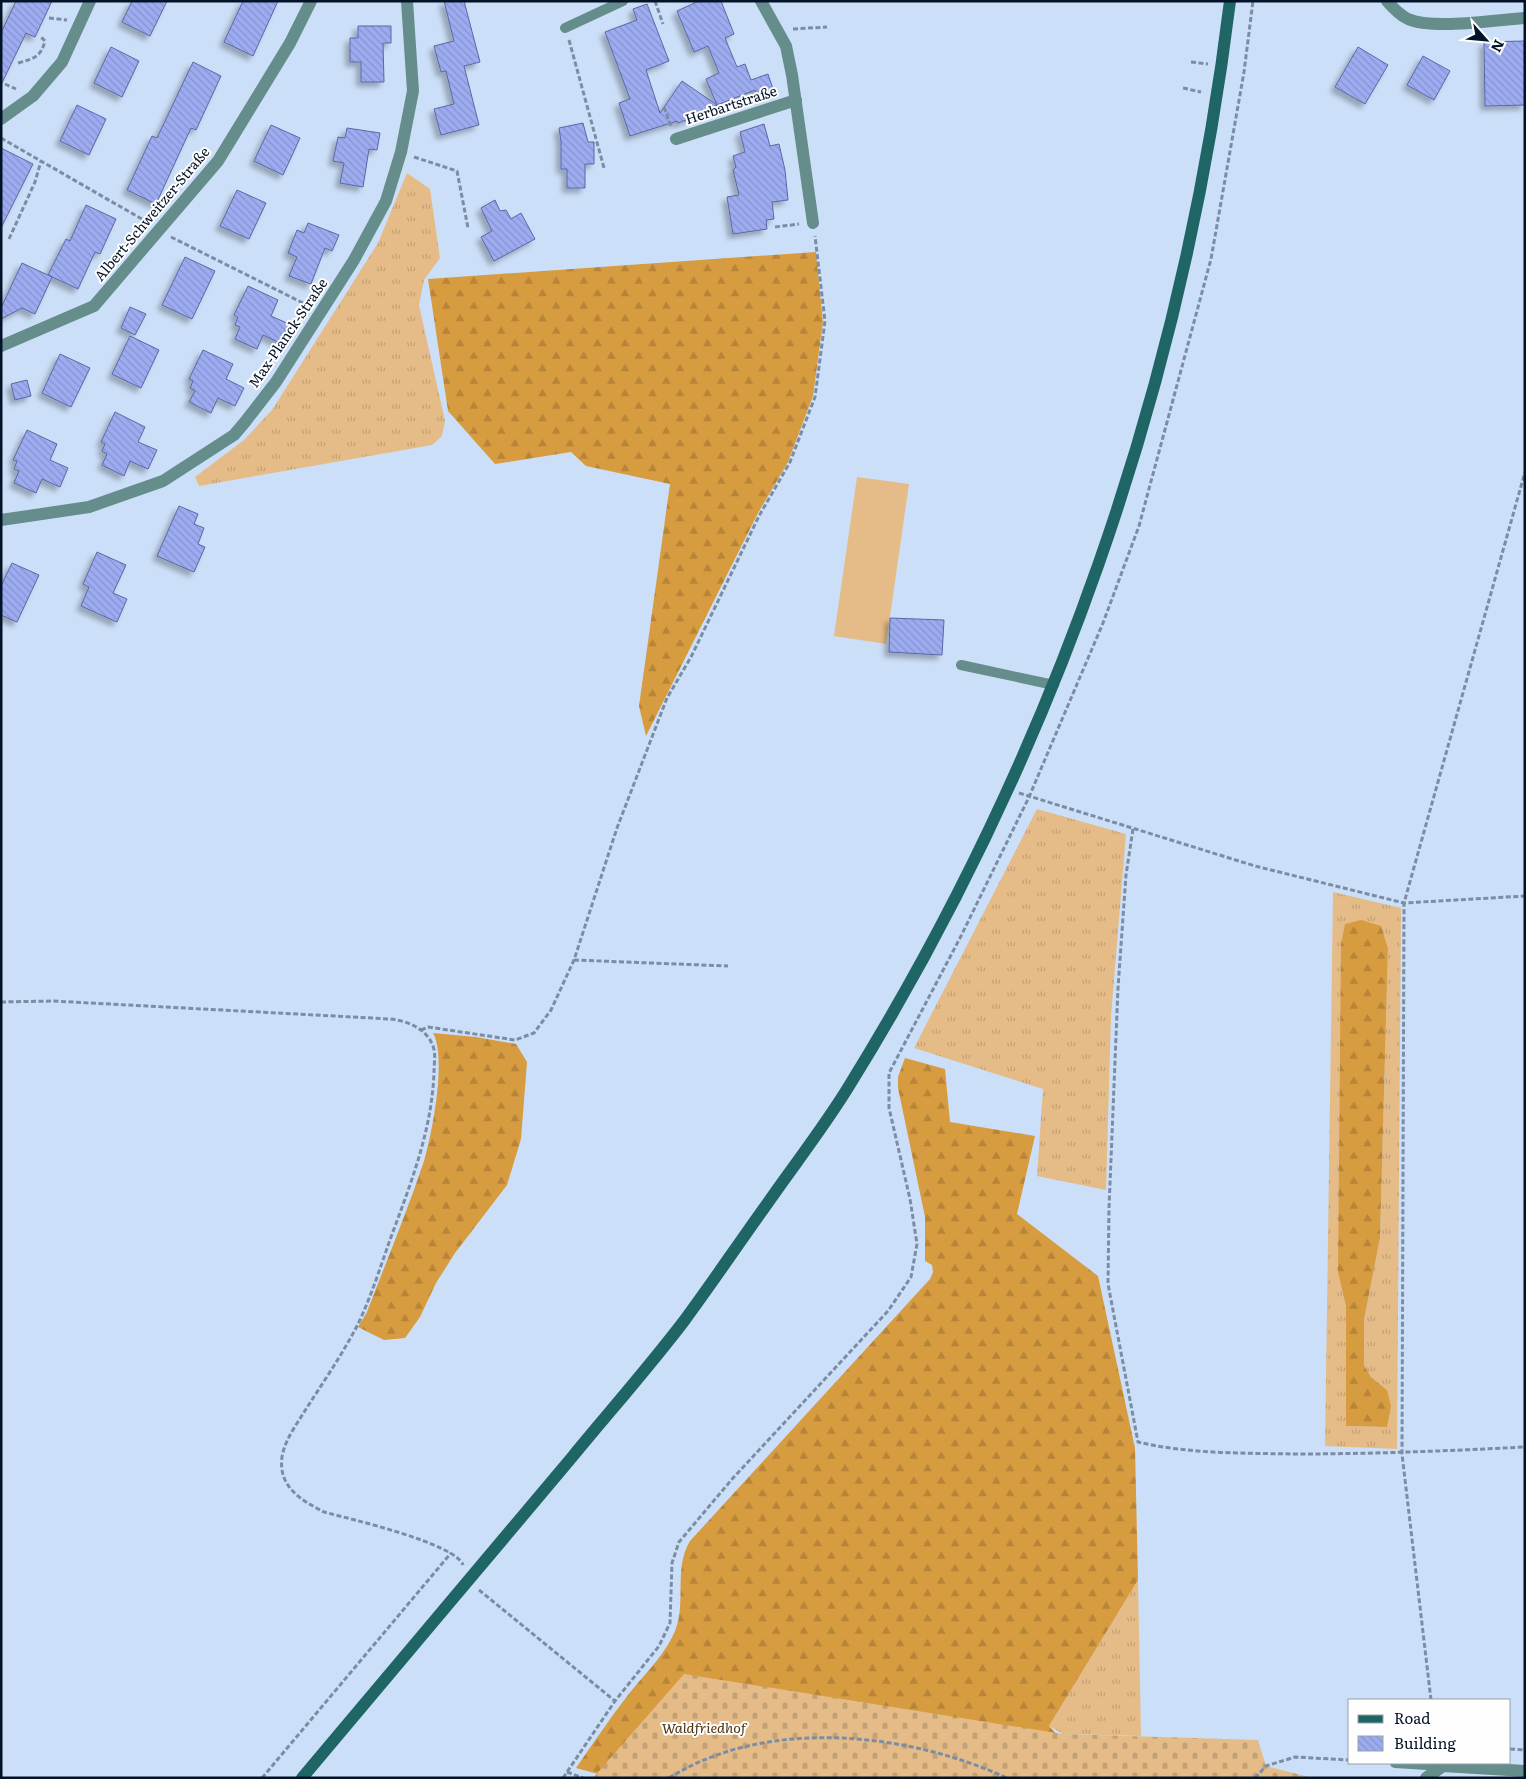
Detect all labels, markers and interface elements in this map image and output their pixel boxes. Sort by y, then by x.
north arrow [1461,15,1511,65]
text: N [1487,37,1510,56]
street label: Herbartstraße [682,80,779,128]
street label: Albert-Schweitzer-Straße [89,142,214,285]
street label: Max-Planck-Straße [243,274,331,391]
legend [1348,1699,1511,1764]
text: Road [1394,1706,1430,1729]
park label: Waldfriedhof [662,1717,748,1737]
text: Building [1394,1731,1456,1754]

